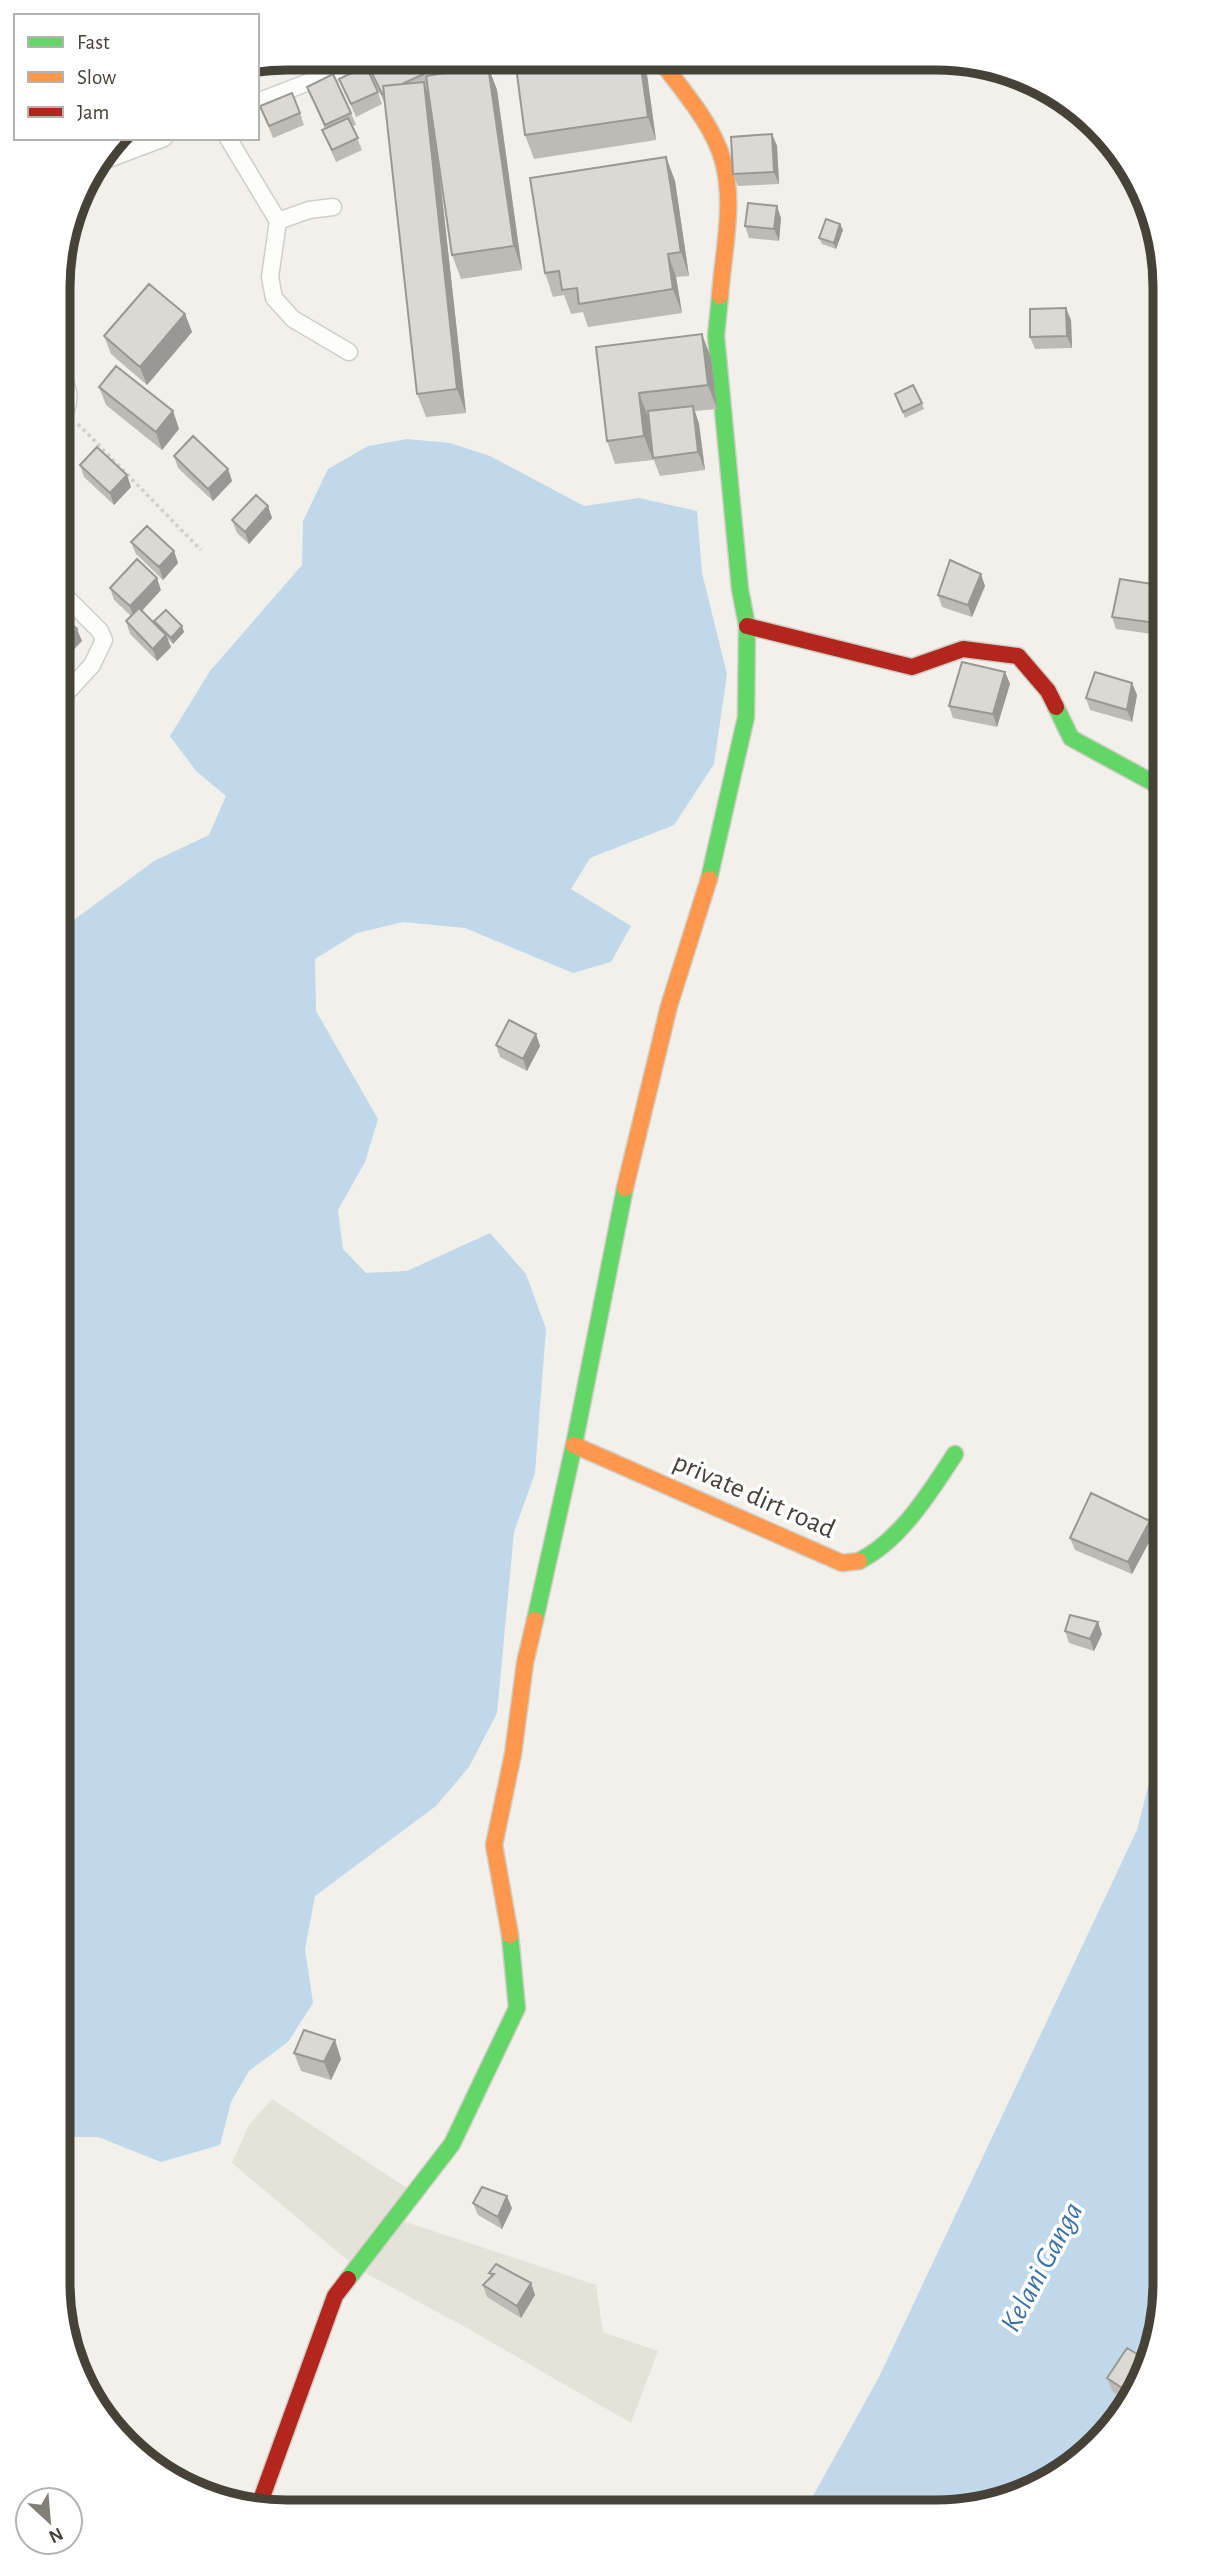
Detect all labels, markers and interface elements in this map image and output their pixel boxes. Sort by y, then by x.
legend [14,14,259,140]
text: Fast [77,32,110,53]
text: Slow [77,67,116,88]
text: Jam [77,102,109,123]
street label: private dirt road [669,1448,839,1544]
water label: Kelani Ganga [995,2197,1089,2337]
north arrow [14,2486,84,2556]
text: N [46,2523,66,2546]

